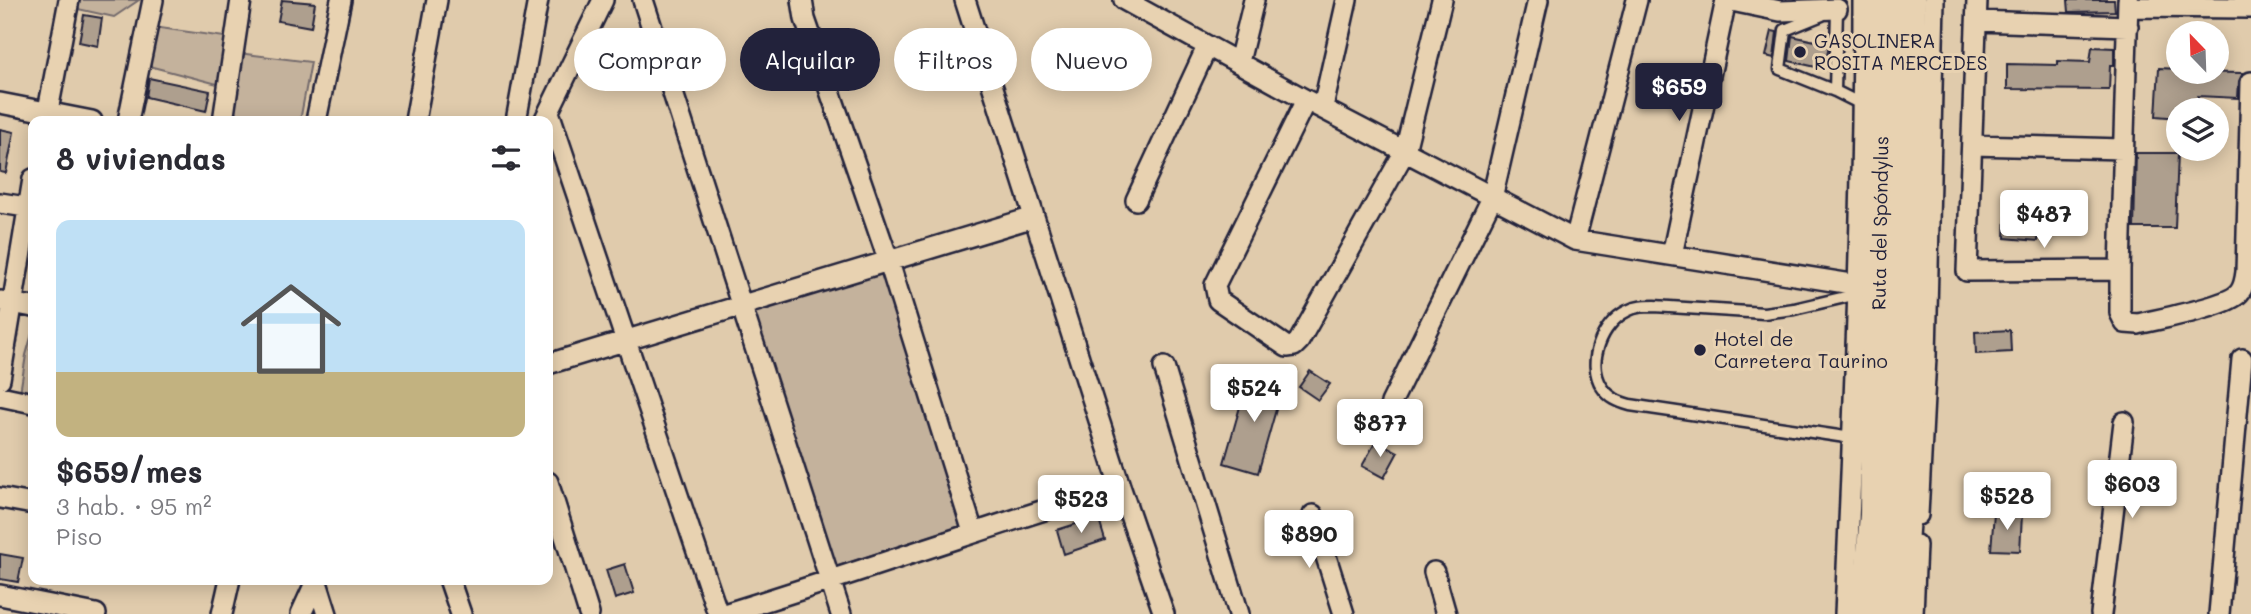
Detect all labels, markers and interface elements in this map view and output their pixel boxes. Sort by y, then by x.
north arrow [2166,21,2230,84]
map controls [2166,21,2229,161]
chip: Comprar [574,28,726,91]
chip: Alquilar [740,28,880,91]
chip: Filtros [894,28,1017,91]
chip: Nuevo [1031,28,1152,91]
place label: GASOLINERA ROSITA MERCEDES [1814,28,1987,75]
marker: GASOLINERA ROSITA MERCEDES [1792,44,1808,60]
pin: $659 [1638,64,1720,123]
text: $659 [1651,71,1707,101]
button: layers [2166,98,2229,161]
street label: Ruta del Spóndylus [1865,136,1894,310]
text: 8 viviendas [56,138,226,178]
icon: filters [487,139,525,177]
pin: $487 [2003,190,2085,250]
text: $487 [2016,198,2072,228]
icon: home [228,266,354,392]
place label: Hotel de Carretera Taurino [1714,326,1888,373]
marker: Hotel de Carretera Taurino [1692,342,1708,358]
pin: $524 [1213,364,1295,424]
text: $524 [1226,372,1282,402]
pin: $877 [1339,400,1421,459]
text: $877 [1353,407,1407,437]
text: $659/mes [56,451,203,491]
pin: $603 [2091,461,2173,520]
text: $603 [2104,468,2160,498]
pin: $528 [1966,472,2048,532]
pin: $523 [1040,476,1122,535]
text: $528 [1980,480,2034,510]
text: $523 [1054,483,1108,513]
text: 3 hab. · 95 m² [56,491,212,521]
pin: $890 [1268,510,1350,570]
text: $890 [1280,518,1338,548]
text: Piso [56,521,102,551]

